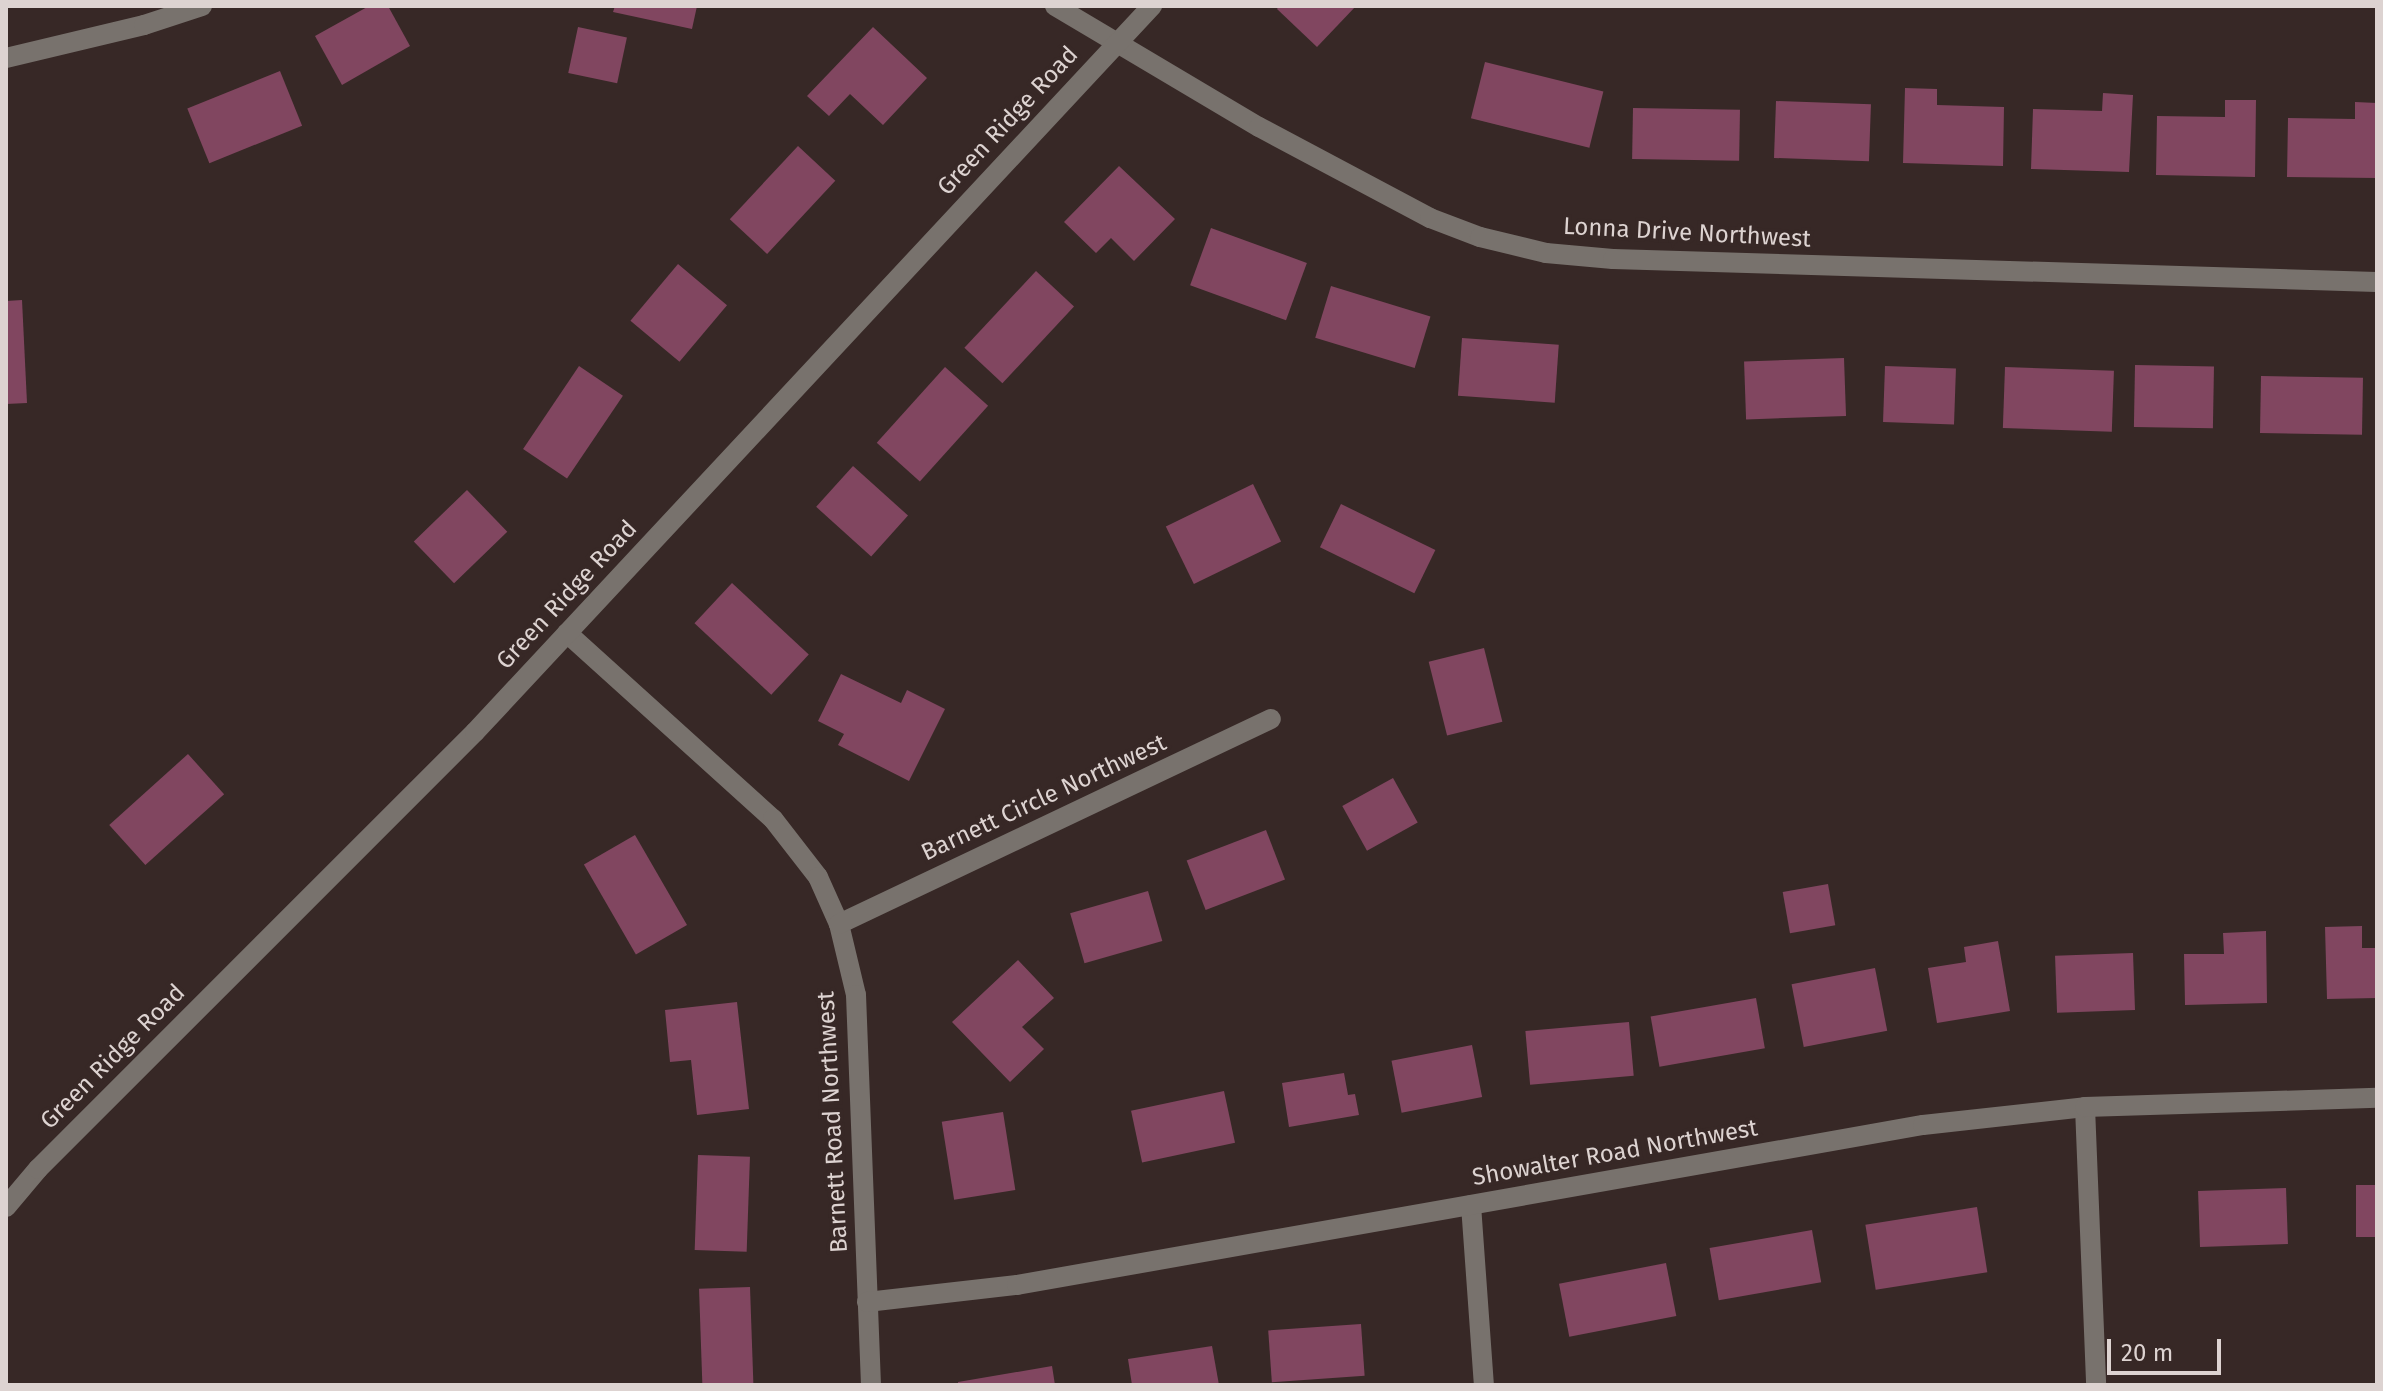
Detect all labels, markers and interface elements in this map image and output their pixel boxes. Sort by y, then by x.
street label: Green Ridge Road [932,41,1084,201]
street label: Lonna Drive Northwest [1562,212,1812,254]
street label: Green Ridge Road [491,515,643,675]
street label: Barnett Circle Northwest [917,729,1171,867]
street label: Green Ridge Road [35,979,191,1135]
street label: Barnett Road Northwest [812,990,854,1254]
street label: Showalter Road Northwest [1470,1114,1760,1192]
scale bar [2111,1323,2225,1373]
text: 20 m [2121,1339,2173,1367]

